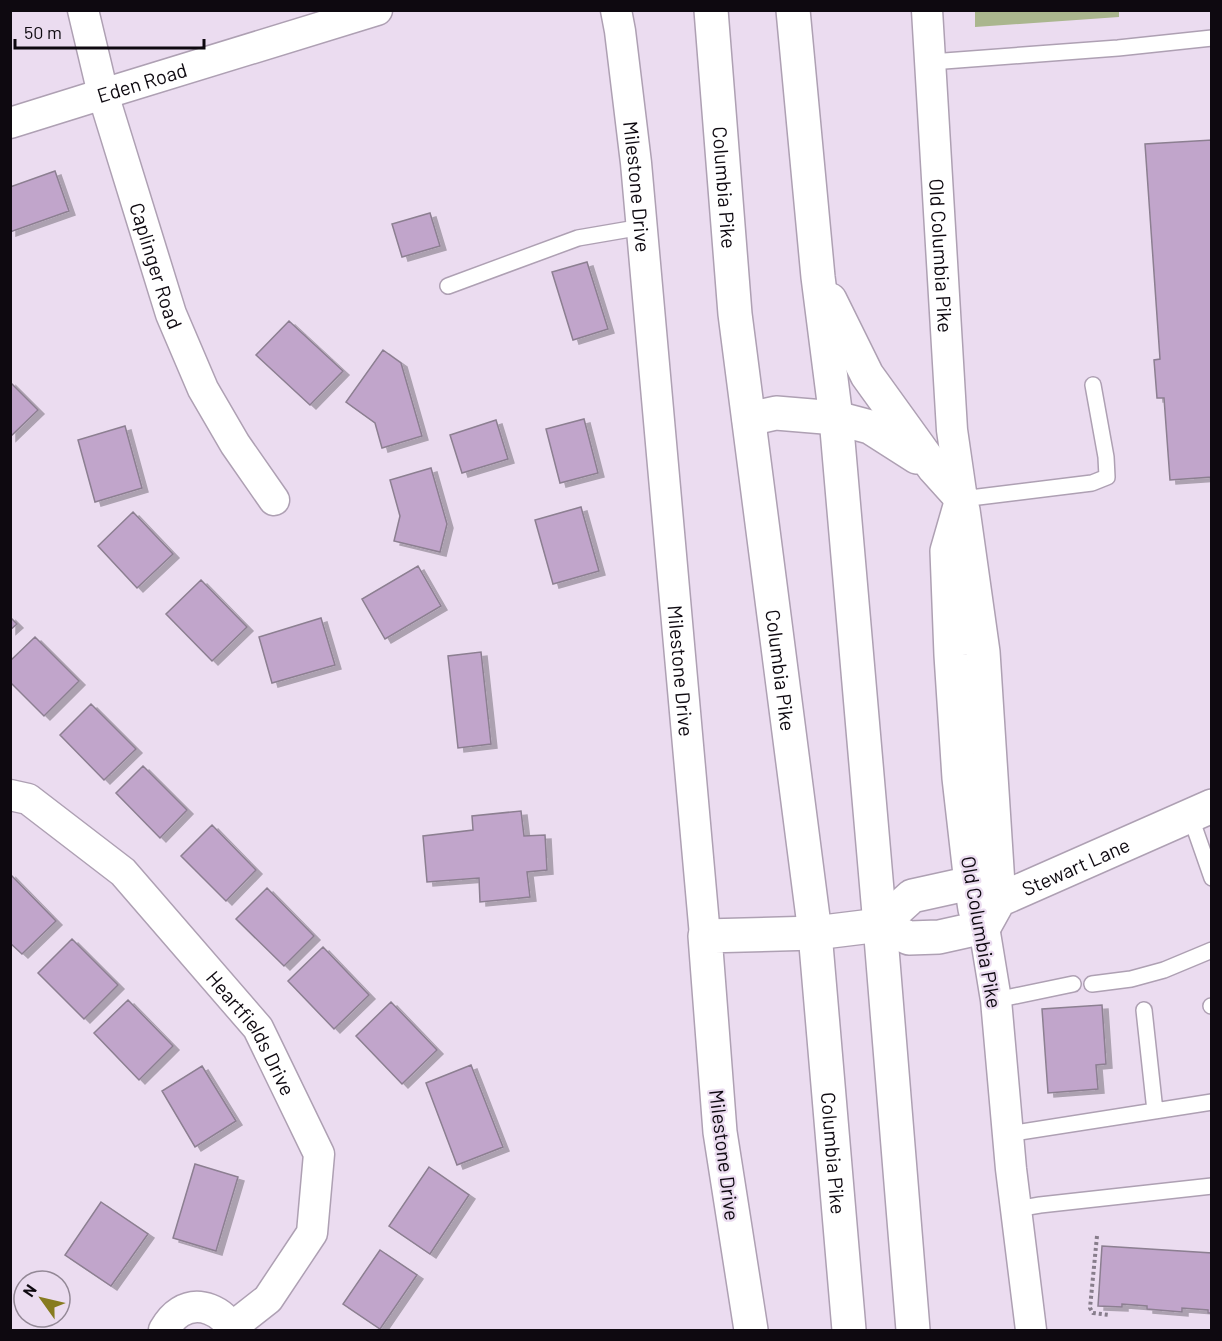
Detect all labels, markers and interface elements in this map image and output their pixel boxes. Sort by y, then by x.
scale bar [15,12,204,50]
text: 50 m [24,21,62,43]
street label: Eden Road [94,57,190,107]
street label: Milestone Drive [619,120,656,253]
street label: Columbia Pike [708,125,742,249]
street label: Old Columbia Pike [925,178,958,333]
street label: Caplinger Road [125,200,188,332]
street label: Milestone Drive [663,604,699,737]
street label: Columbia Pike [761,608,801,732]
street label: Stewart Lane [1018,832,1133,900]
street label: Old Columbia Pike [957,854,1007,1010]
street label: Heartfields Drive [202,966,301,1099]
street label: Milestone Drive [705,1088,745,1222]
street label: Columbia Pike [817,1091,851,1215]
north arrow [12,1269,72,1329]
text: N [18,1281,40,1300]

